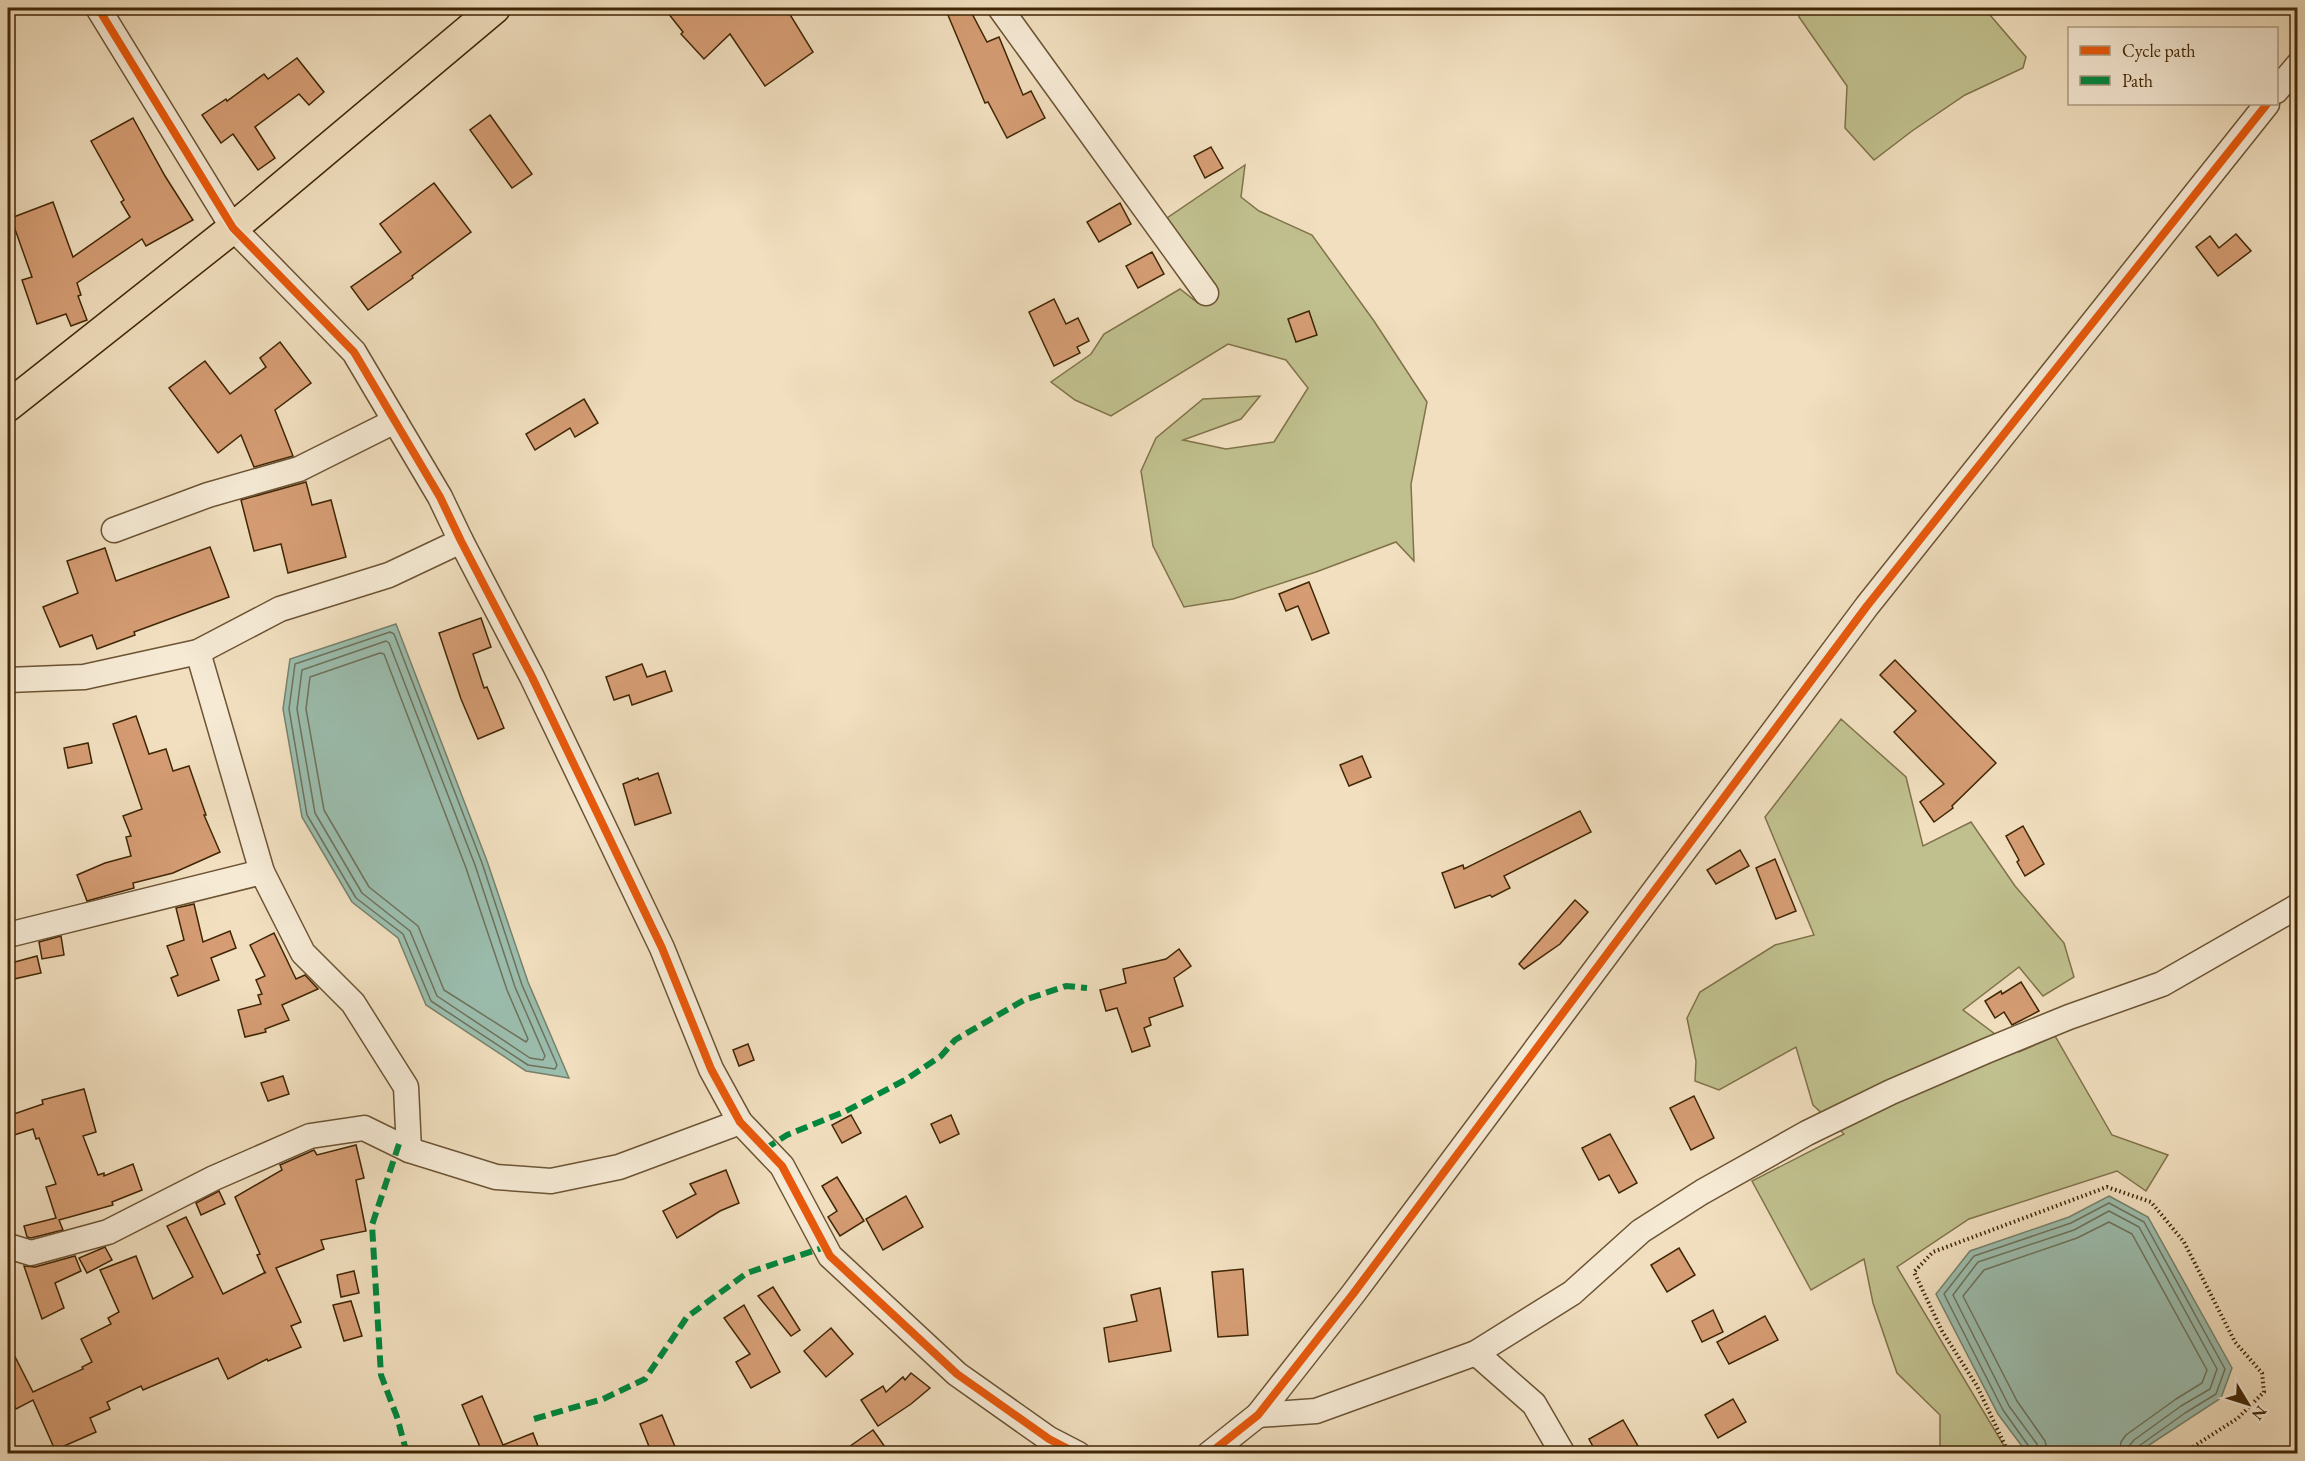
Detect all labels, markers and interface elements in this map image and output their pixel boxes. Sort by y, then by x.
legend [2068,27,2278,105]
text: Cycle path [2122,39,2196,62]
text: Path [2122,69,2153,92]
north arrow [2218,1374,2278,1434]
text: N [2247,1401,2272,1425]

